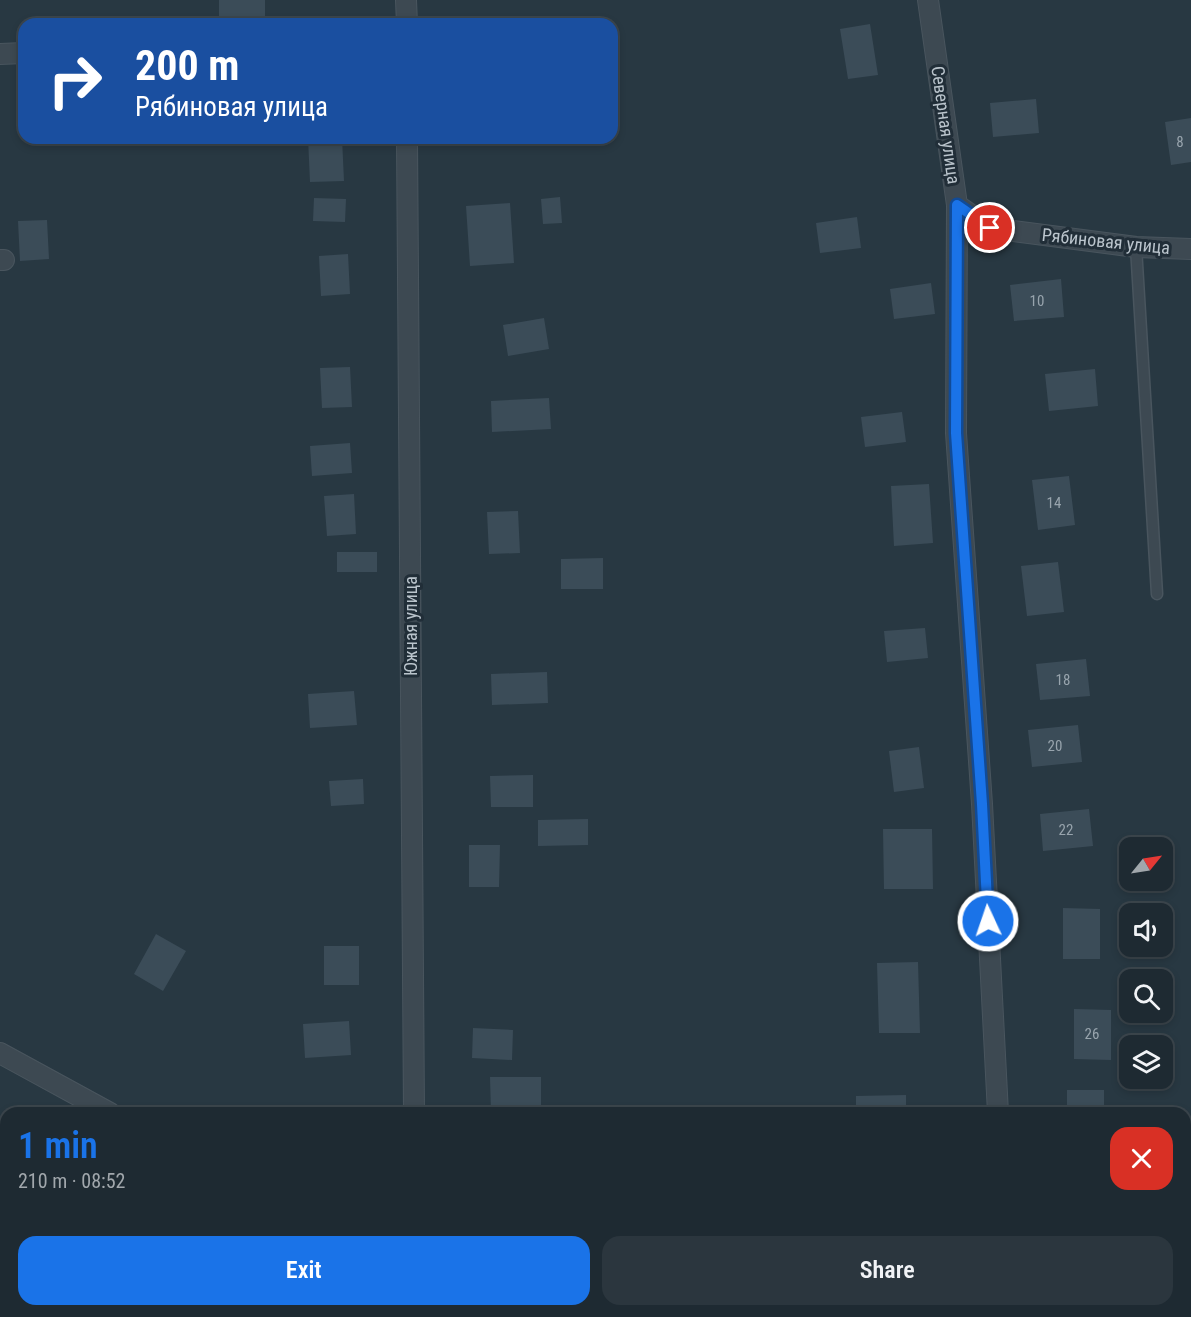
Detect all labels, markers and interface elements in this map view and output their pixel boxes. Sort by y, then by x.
text: 200 m [135,41,240,90]
icon: right [36,42,114,120]
street label: Северная улица [927,65,965,185]
text: Рябиновая улица [135,91,328,123]
house number: 8 [1176,133,1184,151]
pin [964,202,1015,253]
icon: arrive [973,211,1006,244]
street label: Рябиновая улица [1041,224,1171,258]
house number: 10 [1030,292,1044,310]
house number: 14 [1047,494,1061,512]
street label: Южная улица [400,576,421,676]
house number: 18 [1056,671,1070,689]
house number: 20 [1048,737,1062,755]
house number: 22 [1059,821,1073,839]
north arrow [1119,837,1173,891]
map controls [1119,837,1173,1089]
position arrow [956,889,1020,953]
button: sound [1119,903,1173,957]
button: search [1119,969,1173,1023]
house number: 26 [1085,1025,1099,1043]
button: layers [1119,1035,1173,1089]
text: 1 min [18,1125,98,1167]
button: close [1110,1127,1173,1190]
text: 210 m · 08:52 [18,1169,125,1193]
button: Exit [18,1236,590,1305]
button: Share [602,1236,1173,1305]

